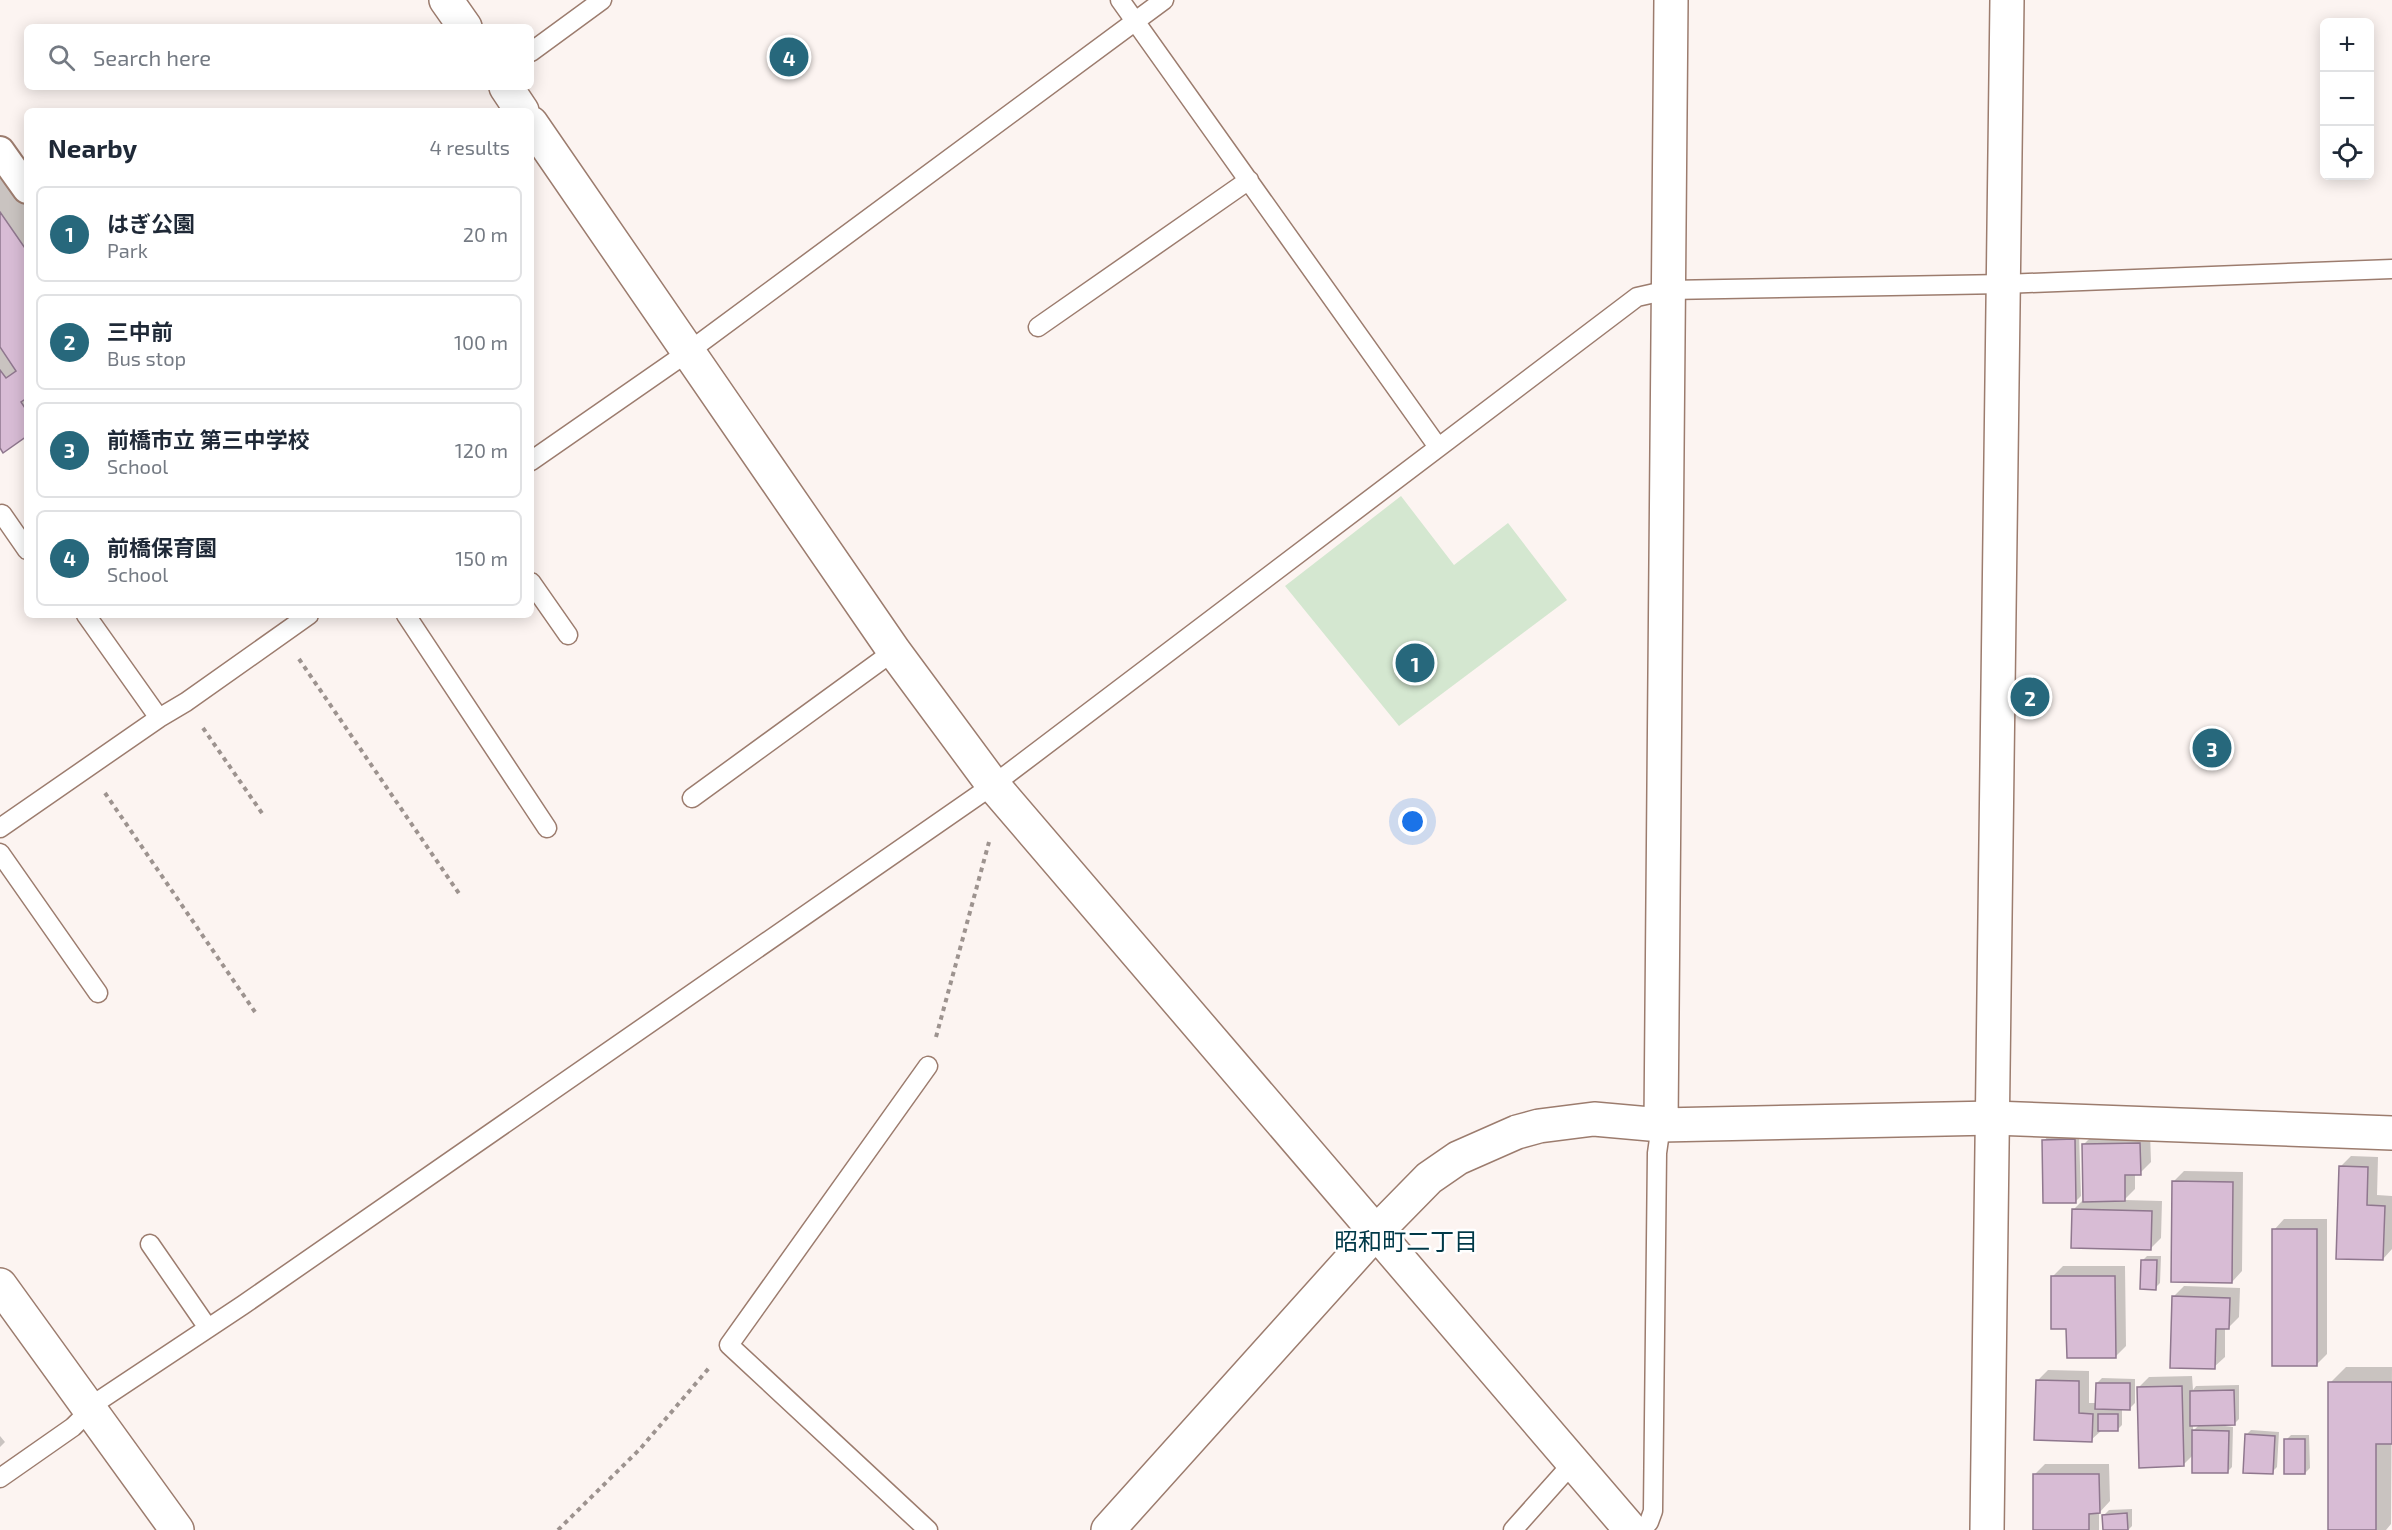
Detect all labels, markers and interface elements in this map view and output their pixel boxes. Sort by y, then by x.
map controls [2320,18,2374,180]
button: + [2320,18,2374,72]
search box [24,24,534,90]
pin: 4 [770,34,808,80]
icon: search [45,41,78,74]
text: Search here [93,44,211,70]
button: − [2320,72,2374,126]
button: locate [2320,126,2374,180]
text: Nearby [48,132,137,163]
text: 4 results [430,135,510,159]
text: はぎ公園 [107,210,195,236]
text: 1 [65,222,74,246]
text: 20 m [463,222,508,246]
text: Park [107,238,148,262]
text: 三中前 [107,318,173,344]
text: 2 [64,330,75,354]
text: 100 m [454,330,508,354]
text: Bus stop [107,346,186,370]
text: 前橋市立 第三中学校 [107,426,310,452]
text: 3 [64,438,75,462]
text: 120 m [455,438,508,462]
text: School [107,454,168,478]
text: 前橋保育園 [107,534,217,560]
text: 4 [63,546,76,570]
text: 150 m [455,546,508,570]
text: School [107,562,168,586]
pin: 1 [1396,640,1434,686]
pin: 2 [2010,674,2050,720]
pin: 3 [2192,726,2232,771]
your location [1398,807,1427,836]
district label: 昭和町二丁目 [1334,1226,1478,1255]

